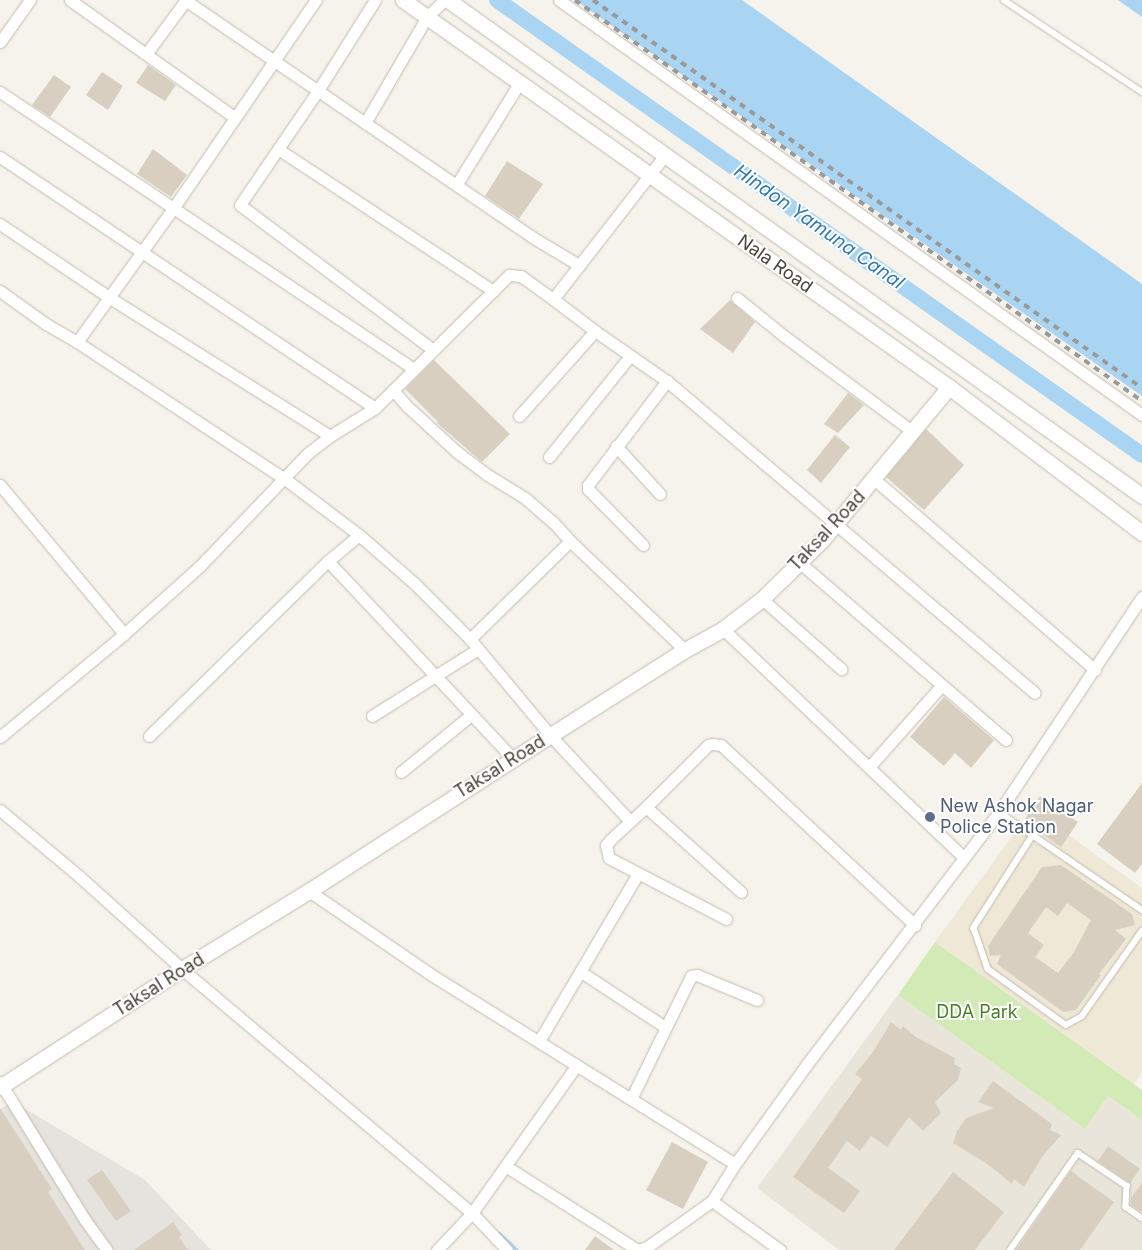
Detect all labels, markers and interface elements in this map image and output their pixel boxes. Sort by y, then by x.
water label: Hindon Yamuna Canal [730,160,908,294]
street label: Nala Road [733,230,817,298]
street label: Taksal Road [784,486,870,576]
street label: Taksal Road [451,731,549,803]
place label: New Ashok Nagar Police Station [940,796,1093,839]
marker: New Ashok Nagar Police Station [924,811,936,823]
street label: Taksal Road [110,949,208,1021]
park label: DDA Park [936,1001,1018,1023]

